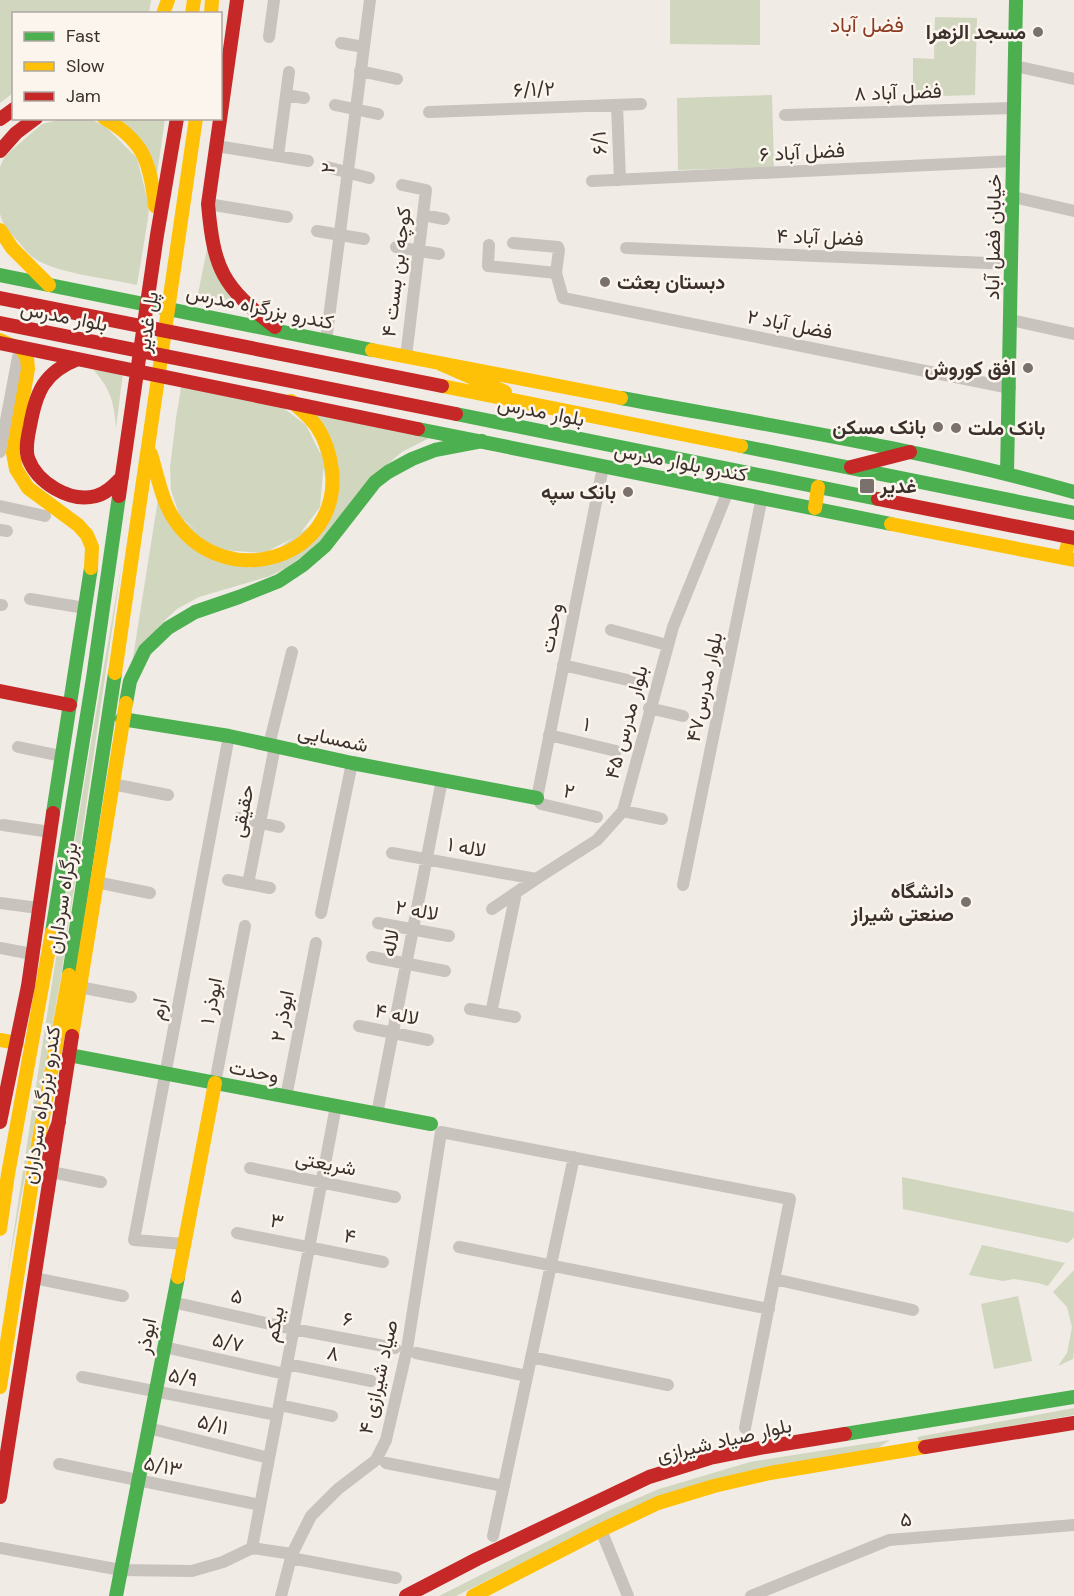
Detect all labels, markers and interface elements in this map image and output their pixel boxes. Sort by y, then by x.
district label: فضل آباد [830,11,904,39]
legend [12,12,222,120]
place label: مسجد الزهرا [926,19,1026,45]
text: Fast [66,24,101,48]
marker: مسجد الزهرا [1031,25,1045,39]
text: Slow [66,54,105,78]
street label: ۶/۱/۲ [513,75,555,103]
street label: فضل آباد ۸ [854,77,942,107]
text: Jam [66,84,101,108]
street label: ۶/۱ [586,131,612,155]
street label: فضل آباد ۶ [759,137,845,167]
street label: ۲ [314,161,342,175]
street label: خیابان فضل آباد [979,174,1007,300]
street label: کوچه بن بست ۴ [375,205,418,339]
street label: فضل آباد ۴ [776,222,864,252]
place label: دبستان بعثت [617,269,725,295]
marker: دبستان بعثت [598,275,612,289]
street label: کندرو بزرگراه مدرس [184,279,336,335]
street label: پل غدیر [130,290,165,355]
street label: بلوار مدرس [18,295,110,337]
street label: فضل آباد ۲ [745,303,835,345]
place label: افق کوروش [924,355,1016,381]
marker: افق کوروش [1021,361,1035,375]
street label: بلوار مدرس [495,390,587,432]
place label: بانک مسکن [832,414,926,440]
place label: بانک ملت [968,415,1045,441]
marker: بانک مسکن [931,420,945,434]
marker: بانک ملت [949,421,963,435]
street label: کندرو بلوار مدرس [612,436,750,488]
place label: غدیر [879,473,917,499]
marker: غدیر [858,477,876,495]
place label: بانک سپه [541,479,616,506]
marker: بانک سپه [621,485,635,499]
street label: وحدت [533,601,569,655]
street label: بلوار مدرس۴۷ [680,630,728,744]
street label: ۴۵ بلوار مدرس [598,662,654,782]
street label: ۱ [581,711,593,737]
street label: شمسایی [295,718,371,758]
street label: ۲ [561,777,577,805]
street label: حقیقی [224,782,260,840]
street label: لاله ۱ [446,831,488,863]
street label: بزرگراه سرداران [40,840,84,956]
place label: دانشگاه صنعتی شیراز [850,878,954,927]
street label: لاله ۲ [393,893,441,927]
marker: دانشگاه صنعتی شیراز [959,895,973,909]
street label: لاله [375,927,405,959]
street label: ابوذر ۱ [194,975,228,1027]
street label: ابوذر ۲ [264,988,300,1044]
street label: ارم [143,996,173,1022]
street label: لاله ۴ [373,997,421,1031]
street label: کندرو بزرگراه سرداران [16,1024,66,1186]
street label: وحدت [227,1053,281,1089]
street label: شریعتی [293,1144,359,1182]
street label: ۳ [268,1207,286,1235]
street label: ۴ [342,1222,358,1250]
street label: ۵ [228,1282,246,1310]
street label: بیکم [258,1304,290,1344]
street label: ۶ [341,1305,355,1333]
street label: ابوذر [130,1316,162,1357]
street label: صیاد شیرازی ۴ [352,1317,404,1437]
street label: ۵/۷ [210,1326,246,1358]
street label: ۸ [325,1339,341,1367]
street label: ۵/۹ [166,1361,200,1393]
street label: ۵/۱۱ [195,1408,231,1440]
street label: بلوار صیاد شیرازی [654,1412,794,1468]
street label: ۵/۱۳ [142,1450,184,1482]
street label: ۵ [899,1506,913,1532]

